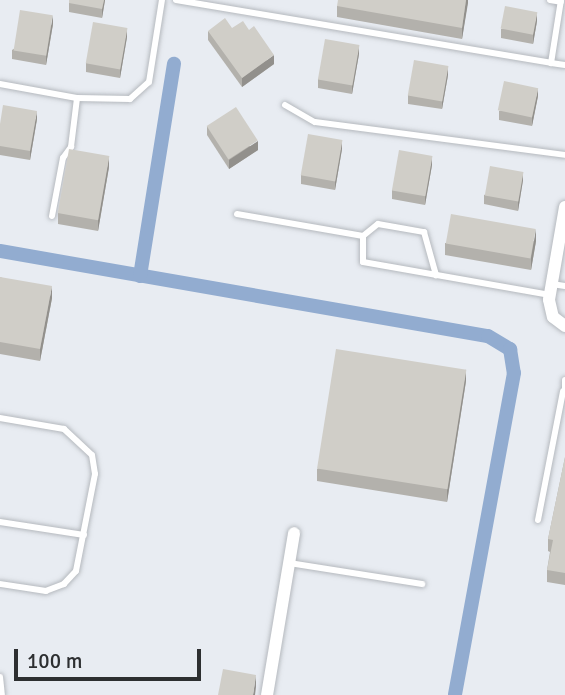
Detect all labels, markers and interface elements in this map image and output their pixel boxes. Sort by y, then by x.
scale bar [18,636,205,680]
text: 100 m [27,648,82,674]

